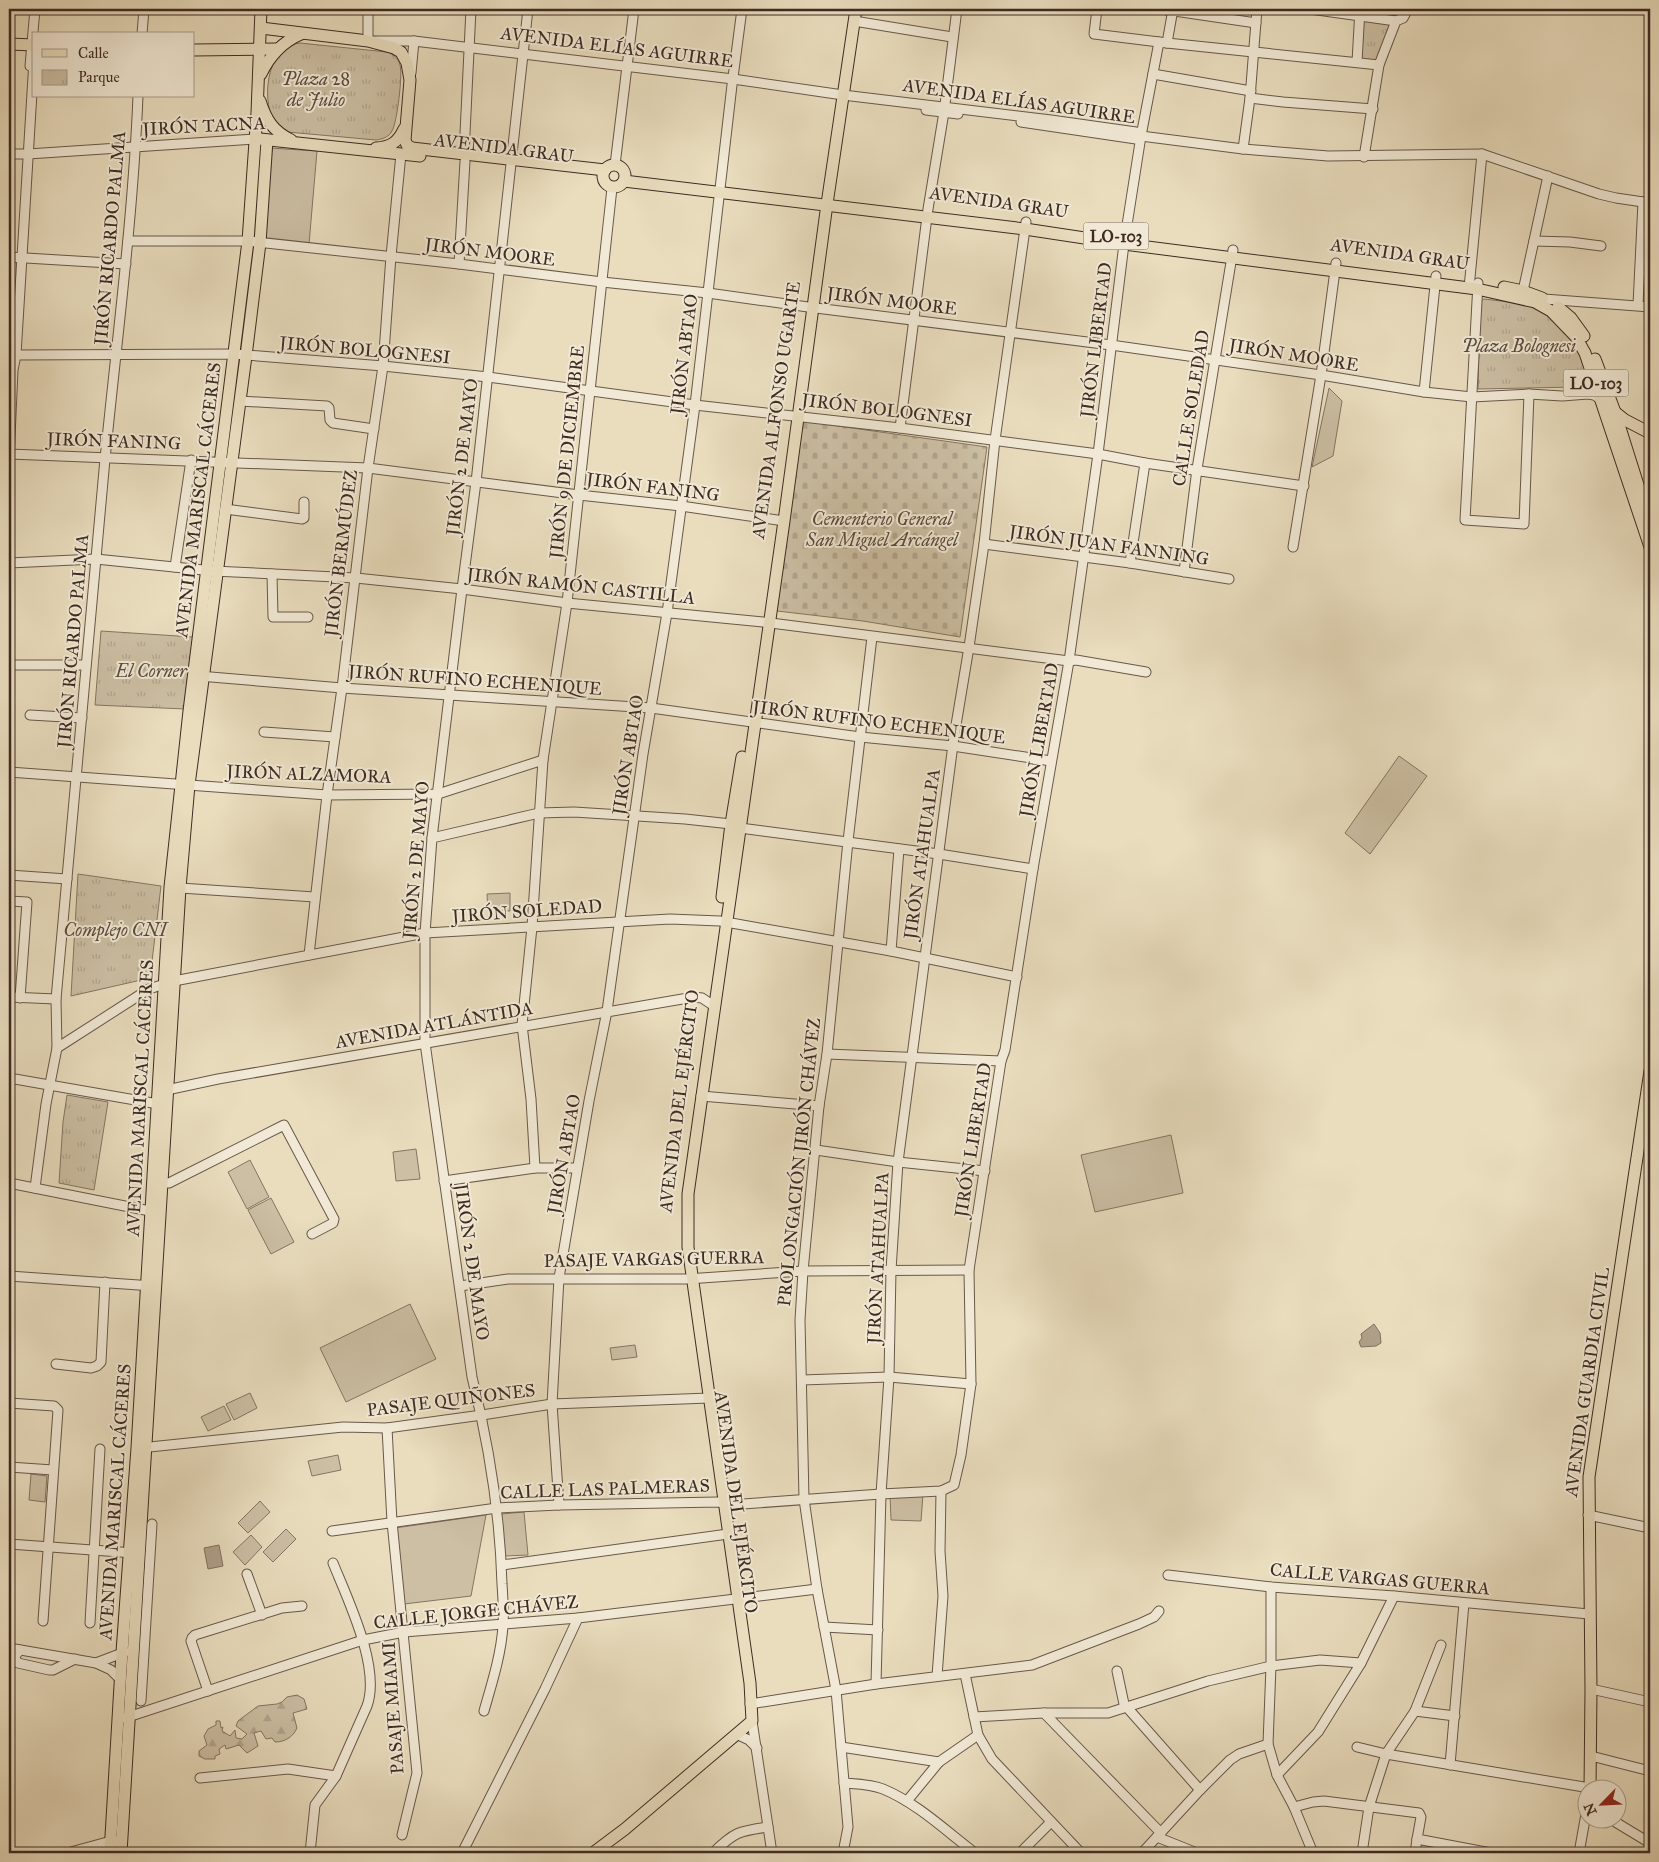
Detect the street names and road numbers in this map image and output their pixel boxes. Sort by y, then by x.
street label: AVENIDA ELÍAS AGUIRRE [498,20,735,72]
street label: AVENIDA ELÍAS AGUIRRE [900,72,1137,128]
street label: JIRÓN TACNA [140,110,266,141]
street label: AVENIDA GRAU [432,128,576,168]
street label: JIRÓN RICARDO PALMA [88,130,131,348]
street label: AVENIDA GRAU [927,181,1071,223]
road number: LO-103 [1084,222,1148,250]
street label: JIRÓN MOORE [422,231,557,272]
street label: AVENIDA GRAU [1328,233,1472,275]
street label: JIRÓN LIBERTAD [1073,261,1117,421]
street label: AVENIDA ALFONSO UGARTE [747,280,805,541]
street label: JIRÓN MOORE [824,280,959,321]
street label: JIRÓN ABTAO [663,292,703,418]
street label: CALLE SOLEDAD [1168,328,1214,488]
street label: JIRÓN BOLOGNESI [276,329,452,369]
street label: JIRÓN MOORE [1225,332,1361,377]
street label: JIRÓN 9 DE DICIEMBRE [543,344,590,562]
street label: AVENIDA MARISCAL CÁCERES [168,361,226,640]
road number: LO-103 [1564,369,1628,396]
street label: JIRÓN 2 DE MAYO [439,377,484,539]
street label: JIRÓN BOLOGNESI [798,386,974,432]
street label: JIRÓN FANING [45,426,181,455]
street label: JIRÓN FANING [583,466,721,507]
street label: JIRÓN BERMÚDEZ [318,468,363,640]
street label: JIRÓN JUAN FANNING [1006,518,1211,571]
street label: JIRÓN RICARDO PALMA [51,533,94,751]
street label: JIRÓN RAMÓN CASTILLA [464,561,697,610]
street label: JIRÓN RUFINO ECHENIQUE [345,658,603,701]
street label: JIRÓN LIBERTAD [1012,661,1064,821]
street label: JIRÓN ABTAO [605,693,649,819]
street label: JIRÓN RUFINO ECHENIQUE [749,693,1007,749]
street label: JIRÓN ALZAMORA [224,758,392,789]
street label: JIRÓN ATAHUALPA [897,767,946,943]
street label: JIRÓN 2 DE MAYO [396,780,435,942]
street label: JIRÓN SOLEDAD [449,893,603,928]
street label: AVENIDA MARISCAL CÁCERES [120,959,158,1238]
street label: AVENIDA DEL EJÉRCITO [652,988,705,1215]
street label: AVENIDA ATLÁNTIDA [332,995,535,1053]
street label: PROLONGACIÓN JIRÓN CHÁVEZ [771,1016,826,1308]
street label: JIRÓN LIBERTAD [948,1061,997,1221]
street label: JIRÓN ABTAO [540,1092,586,1218]
street label: JIRÓN ATAHUALPA [860,1171,894,1347]
street label: JIRÓN 2 DE MAYO [449,1180,496,1342]
street label: PASAJE VARGAS GUERRA [543,1246,765,1273]
street label: AVENIDA GUARDIA CIVIL [1560,1265,1614,1499]
street label: AVENIDA MARISCAL CÁCERES [92,1363,136,1642]
street label: PASAJE QUIÑONES [365,1378,537,1422]
street label: AVENIDA DEL EJÉRCITO [708,1388,764,1615]
street label: CALLE LAS PALMERAS [500,1474,710,1504]
street label: CALLE VARGAS GUERRA [1269,1558,1491,1600]
street label: CALLE JORGE CHÁVEZ [372,1588,580,1635]
street label: PASAJE MIAMI [377,1641,410,1775]

